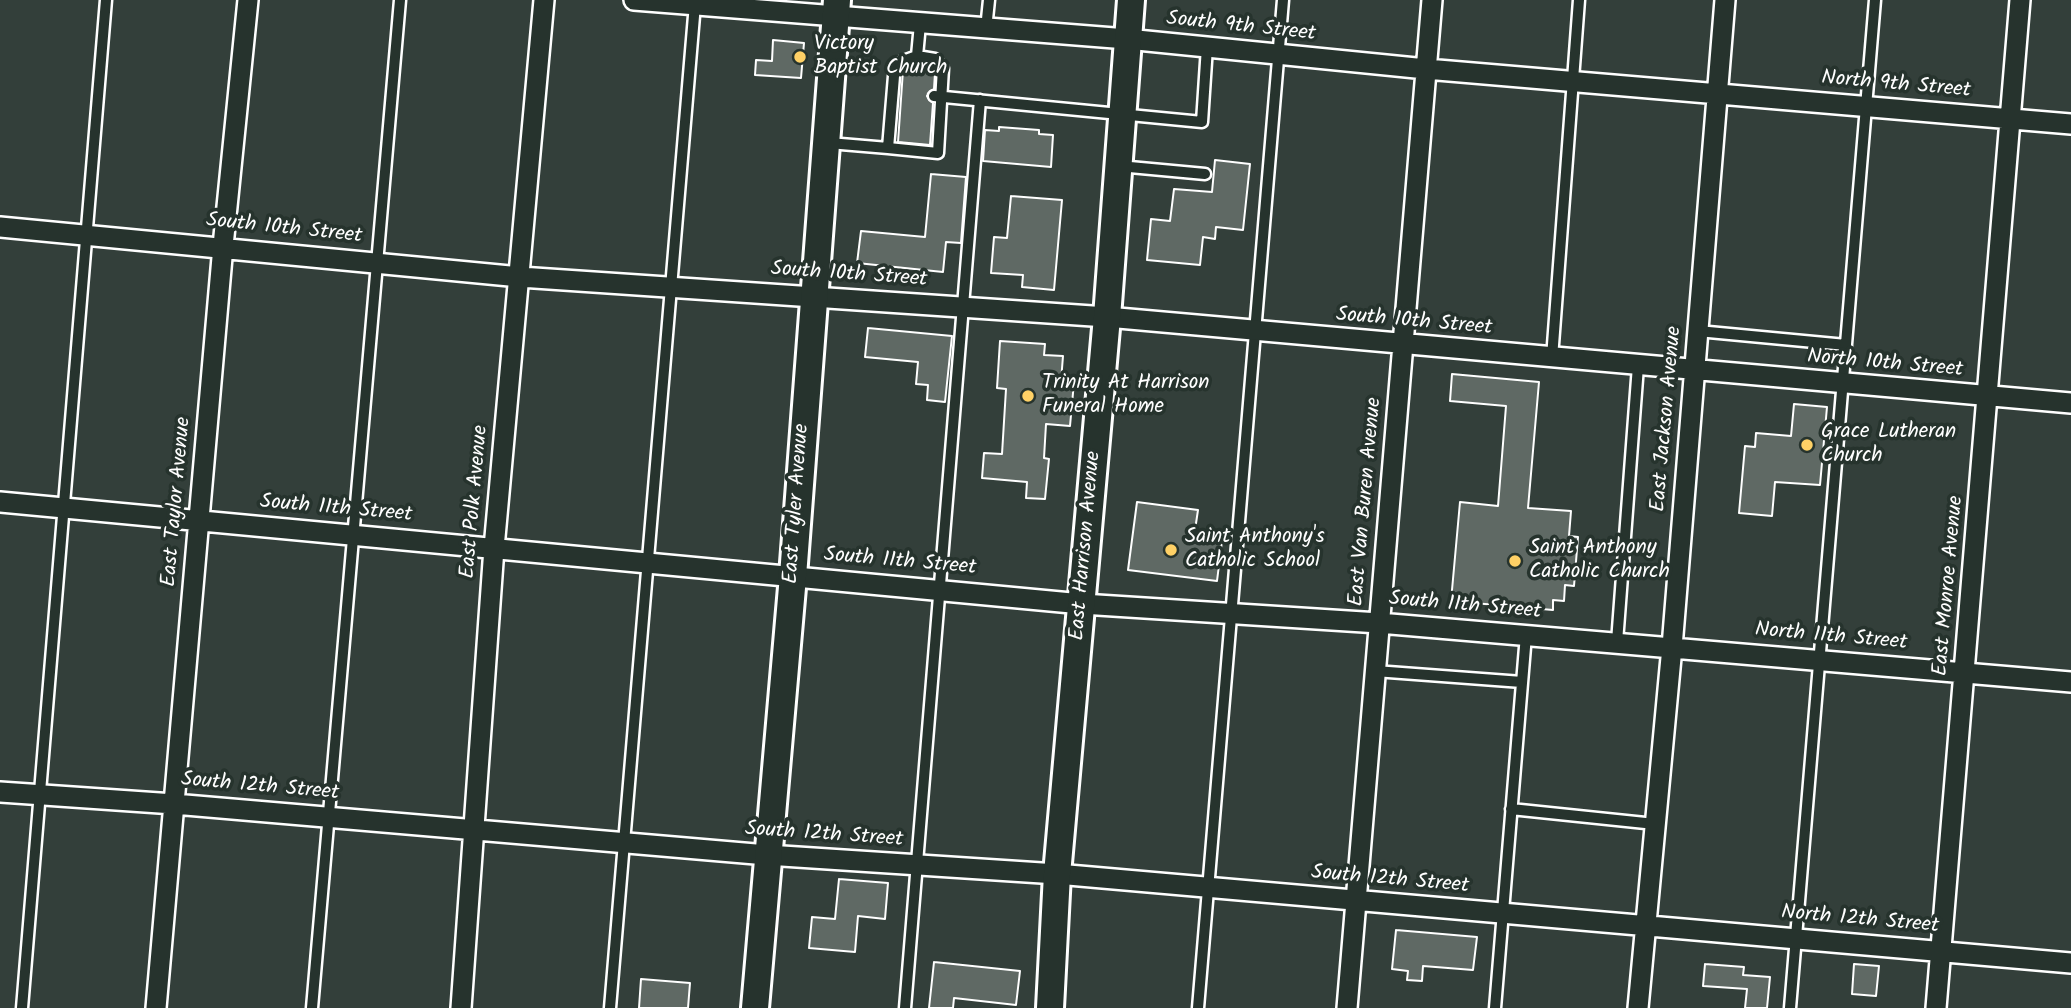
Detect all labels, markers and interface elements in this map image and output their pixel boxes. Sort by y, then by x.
street label: South 9th Street [1165,8,1317,48]
place label: Victory Baptist Church [814,32,947,82]
marker: Victory Baptist Church [792,49,808,65]
street label: North 9th Street [1820,67,1972,105]
street label: South 10th Street [205,209,363,251]
street label: South 10th Street [770,258,928,294]
street label: South 10th Street [1335,304,1493,342]
street label: East Jackson Avenue [1647,325,1689,513]
street label: North 10th Street [1806,346,1964,384]
place label: Trinity At Harrison Funeral Home [1042,371,1210,421]
marker: Trinity At Harrison Funeral Home [1020,388,1036,404]
street label: East Van Buren Avenue [1345,397,1389,607]
street label: East Taylor Avenue [158,416,198,588]
place label: Grace Lutheran Church [1821,420,1956,470]
street label: East Tyler Avenue [780,423,816,585]
street label: East Polk Avenue [457,424,495,580]
marker: Grace Lutheran Church [1799,437,1815,453]
street label: East Harrison Avenue [1066,450,1108,642]
street label: South 11th Street [259,491,413,529]
street label: East Monroe Avenue [1930,495,1970,677]
place label: Saint Anthony's Catholic School [1185,525,1325,575]
place label: Saint Anthony Catholic Church [1529,536,1670,586]
marker: Saint Anthony's Catholic School [1163,542,1179,558]
street label: South 11th Street [823,544,977,582]
marker: Saint Anthony Catholic Church [1507,553,1523,569]
street label: South 11th Street [1388,588,1542,626]
street label: North 11th Street [1754,619,1908,657]
street label: South 12th Street [180,769,340,807]
street label: South 12th Street [744,818,904,854]
street label: South 12th Street [1310,862,1470,900]
street label: North 12th Street [1780,902,1940,940]

